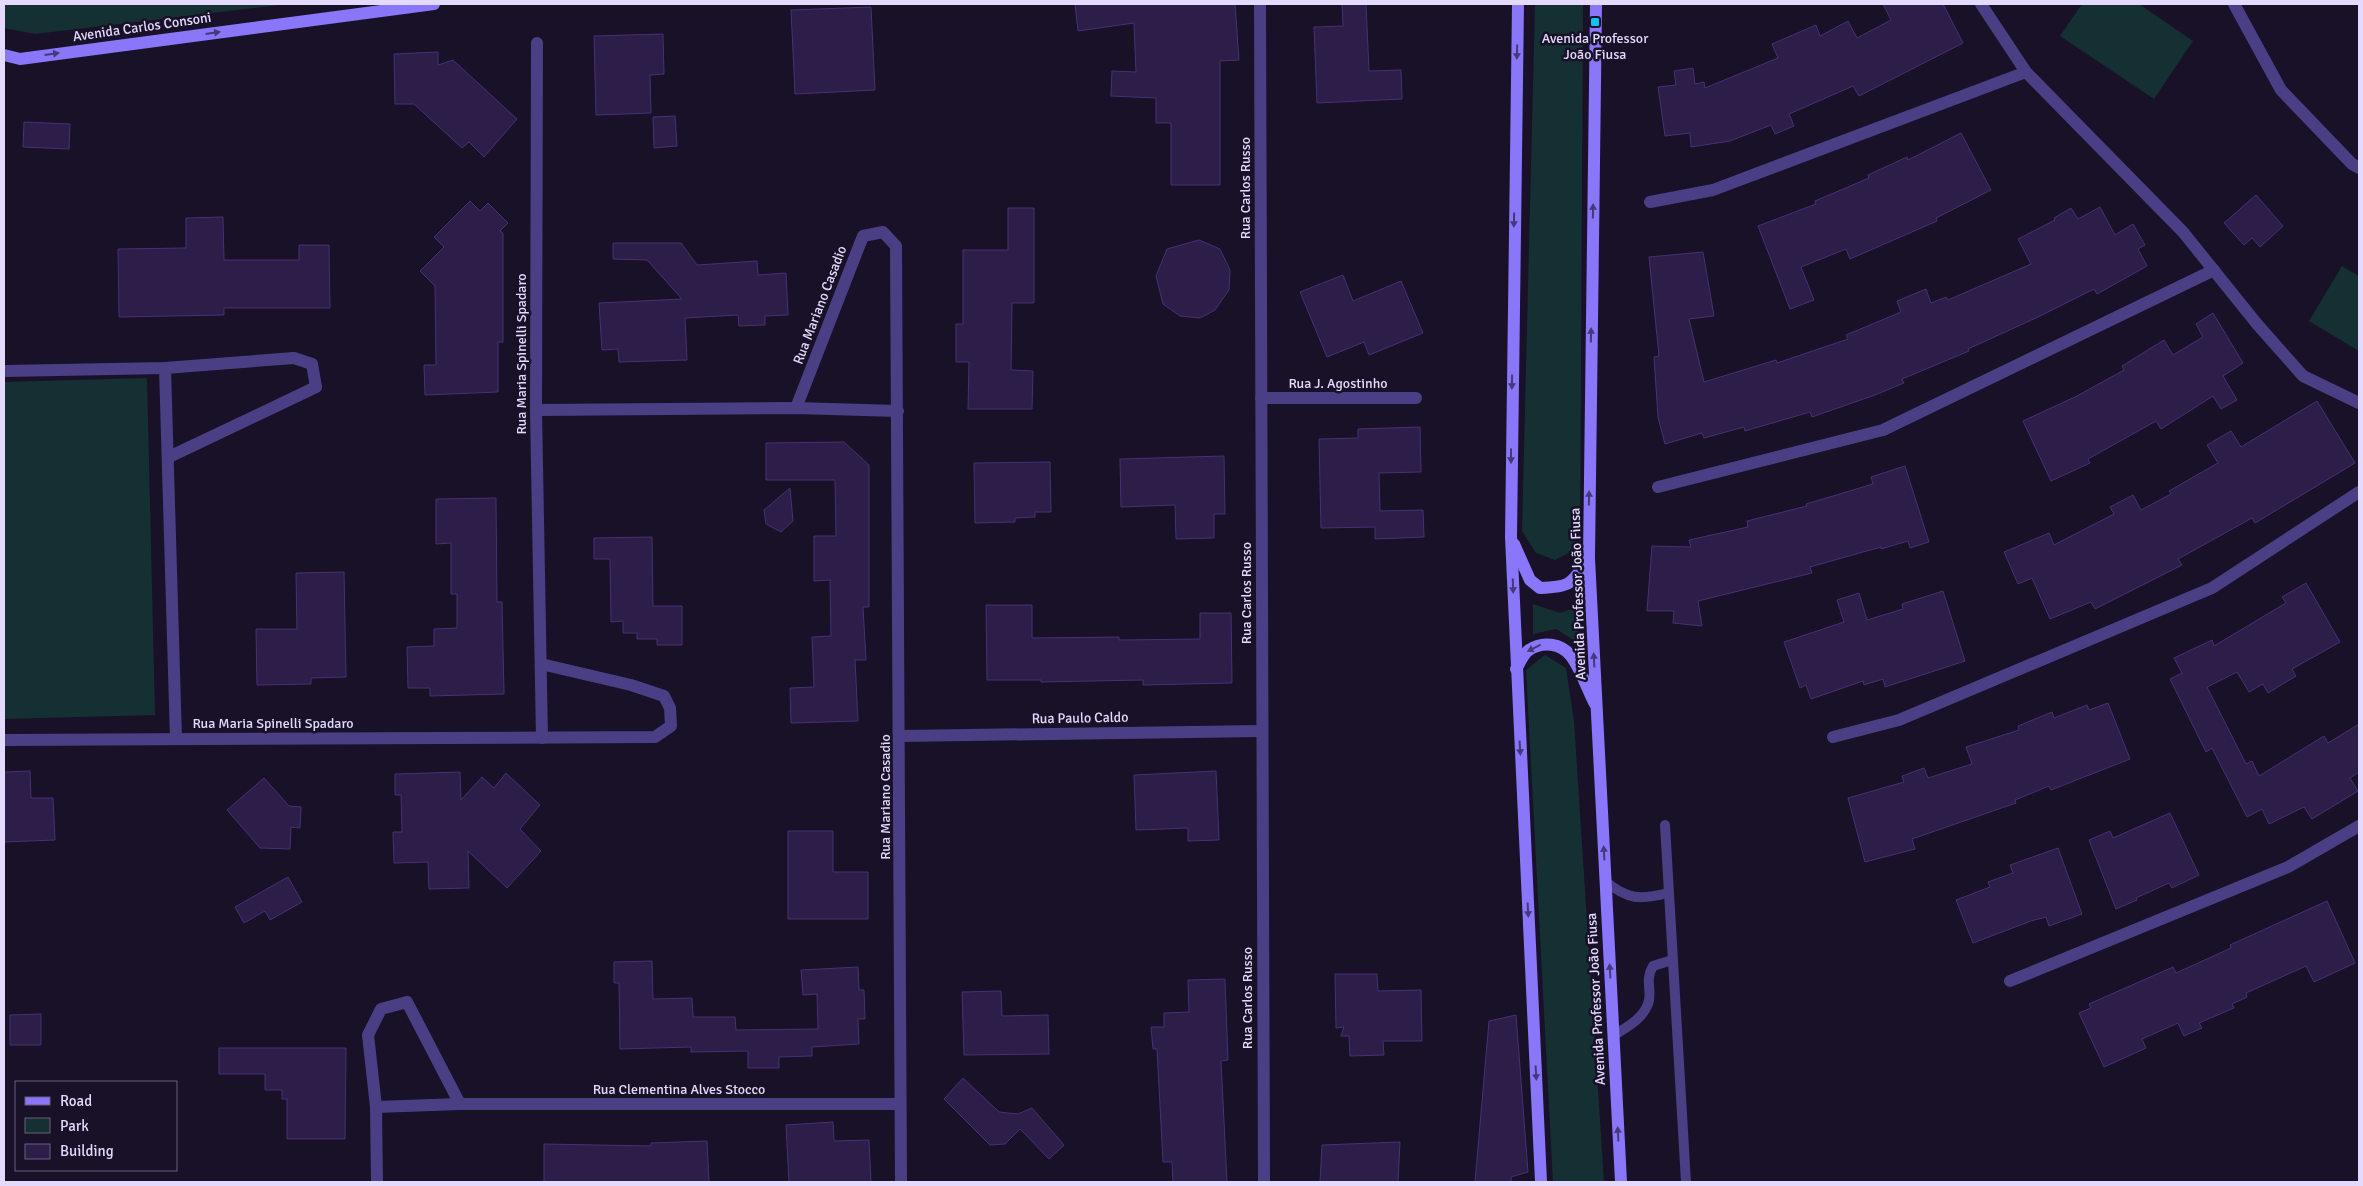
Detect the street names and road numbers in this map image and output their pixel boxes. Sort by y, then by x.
street label: Avenida Carlos Consoni [72,9,212,45]
street label: Rua Carlos Russo [1237,137,1254,239]
street label: Rua Mariano Casadio [790,243,850,367]
street label: Rua Maria Spinelli Spadaro [513,273,530,435]
street label: Rua J. Agostinho [1288,375,1388,392]
street label: Avenida Professor João Fiusa [1566,507,1590,681]
street label: Rua Carlos Russo [1238,542,1255,644]
street label: Rua Paulo Caldo [1031,709,1129,727]
street label: Rua Maria Spinelli Spadaro [192,715,354,732]
street label: Rua Mariano Casadio [877,734,894,860]
street label: Avenida Professor João Fiusa [1583,912,1609,1086]
street label: Rua Carlos Russo [1239,947,1256,1049]
street label: Rua Clementina Alves Stocco [593,1081,765,1098]

